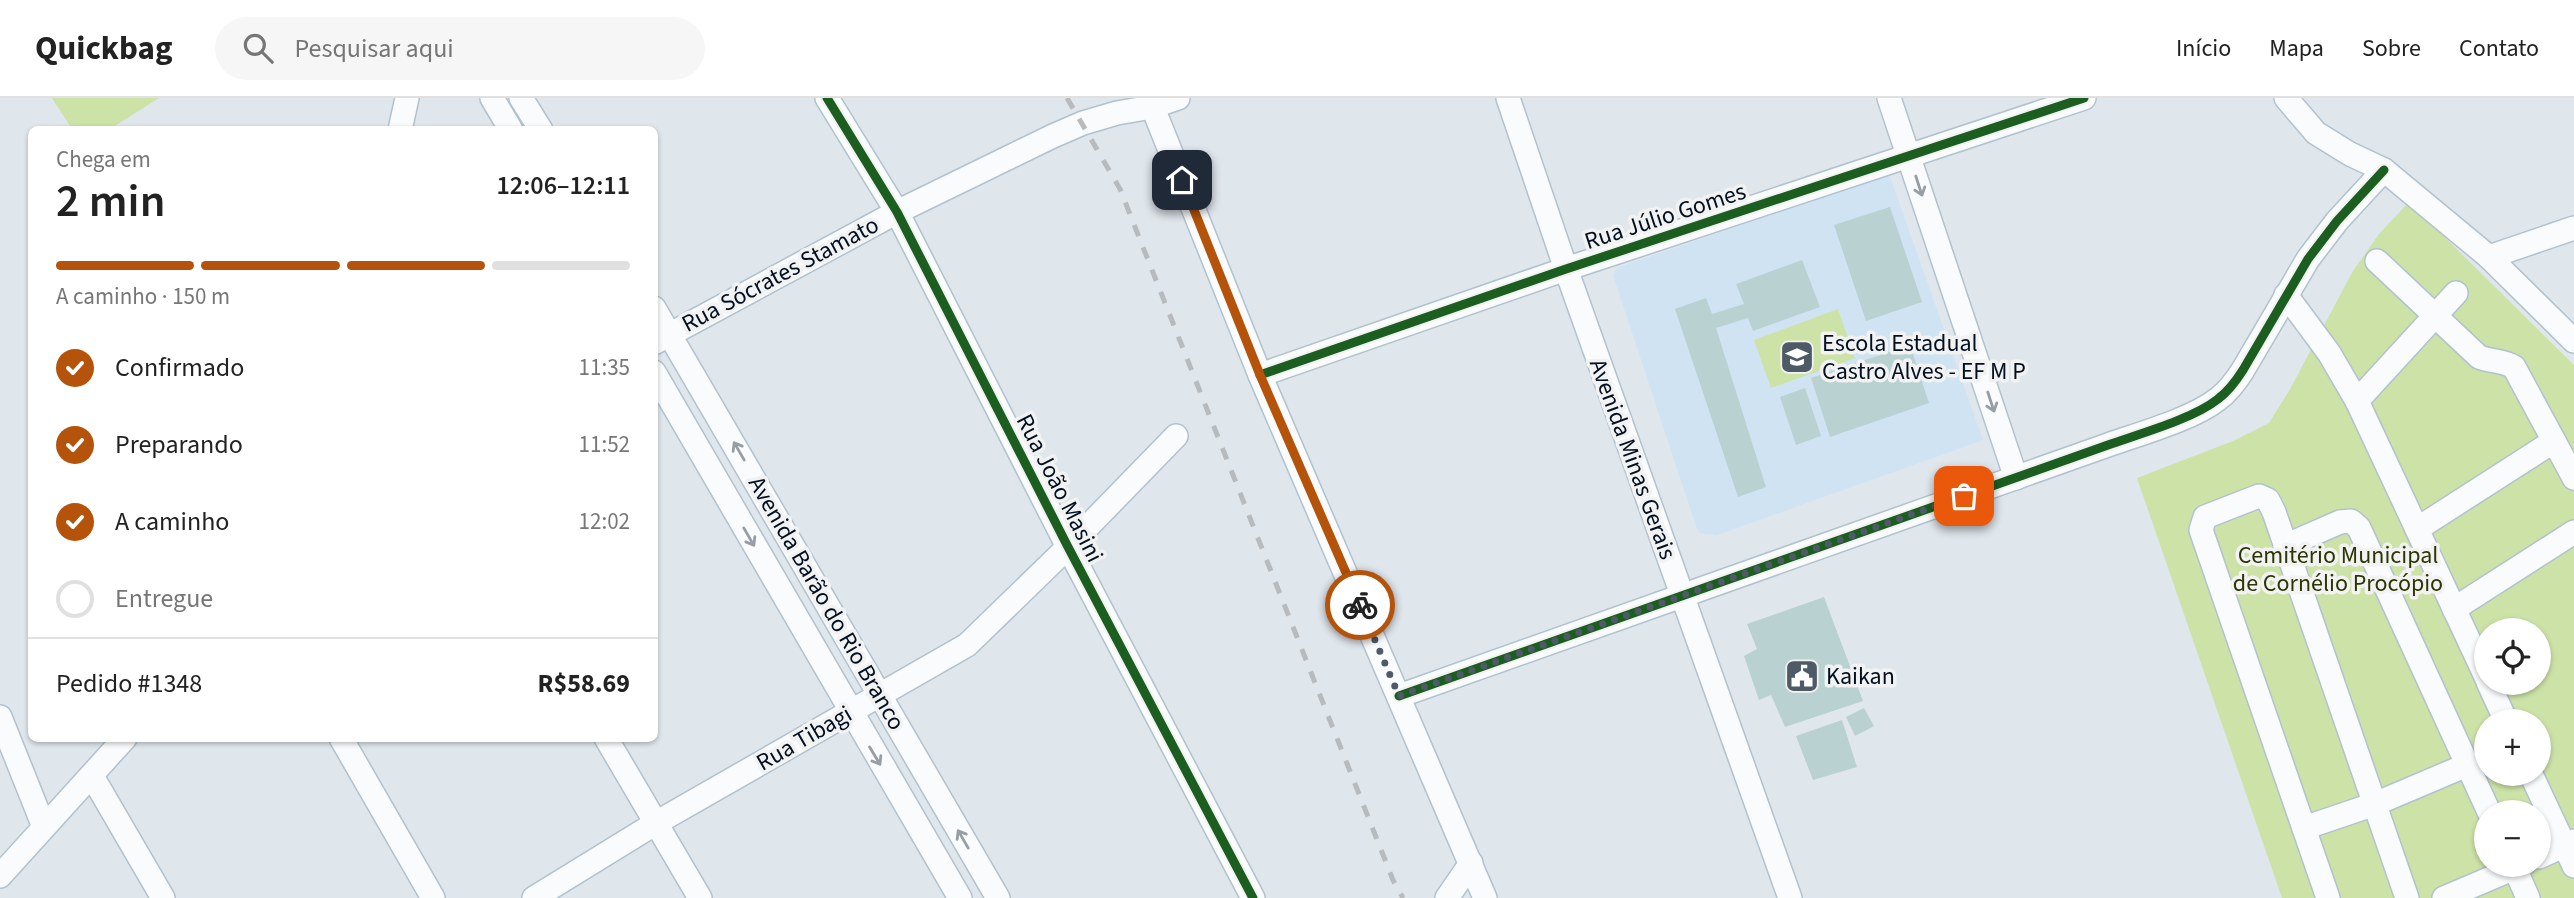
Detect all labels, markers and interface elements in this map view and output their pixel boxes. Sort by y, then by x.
search box [215,17,705,80]
text: Quickbag [35,25,173,72]
icon: search [239,29,277,67]
text: Pesquisar aqui [295,30,454,67]
text: Início [2176,31,2231,66]
text: Mapa [2269,31,2324,66]
text: Sobre [2362,31,2421,66]
text: Contato [2459,31,2539,66]
text: Chega em [56,143,151,176]
pin [1152,150,1212,210]
icon: home [1163,161,1201,199]
text: 12:06–12:11 [497,167,630,204]
text: 2 min [56,169,165,234]
street label: Rua Júlio Gomes [1580,174,1750,259]
one-way arrow [1914,174,1927,196]
street label: Rua Sócrates Stamato [675,208,885,341]
text: A caminho · 150 m [56,280,230,313]
place label: Escola Estadual Castro Alves - EF M P [1822,326,2026,389]
school or university icon: Escola Estadual Castro Alves - EF M P [1778,338,1816,376]
icon: check [56,349,94,387]
text: Confirmado [115,349,244,386]
text: 11:35 [579,351,630,384]
street label: Avenida Minas Gerais [1580,354,1685,564]
one-way arrow [1985,391,1998,413]
street label: Rua João Masini [1007,408,1112,568]
icon: check [56,426,94,464]
text: Preparando [115,426,243,463]
text: 11:52 [579,428,630,461]
one-way arrow [732,442,746,462]
pin [1934,466,1994,526]
street label: Avenida Barão do Rio Branco [739,470,914,737]
icon: bag [1945,477,1983,515]
icon: check [56,503,94,541]
text: A caminho [115,503,229,540]
text: 12:02 [579,505,630,538]
one-way arrow [743,527,757,547]
park label: Cemitério Municipal de Cornélio Procópio [2233,538,2443,601]
courier [1325,570,1395,640]
text: Entregue [115,580,213,617]
icon: bike [1341,586,1379,624]
map controls [2474,618,2551,877]
button: locate [2474,618,2551,695]
public building icon: Kaikan [1783,657,1821,695]
place label: Kaikan [1826,659,1895,694]
text: Pedido #1348 [56,665,202,702]
text: R$58.69 [538,665,630,702]
street label: Rua Tibagi [750,697,859,780]
button: + [2474,709,2551,786]
one-way arrow [869,745,883,765]
button: − [2474,800,2551,877]
one-way arrow [956,829,970,849]

